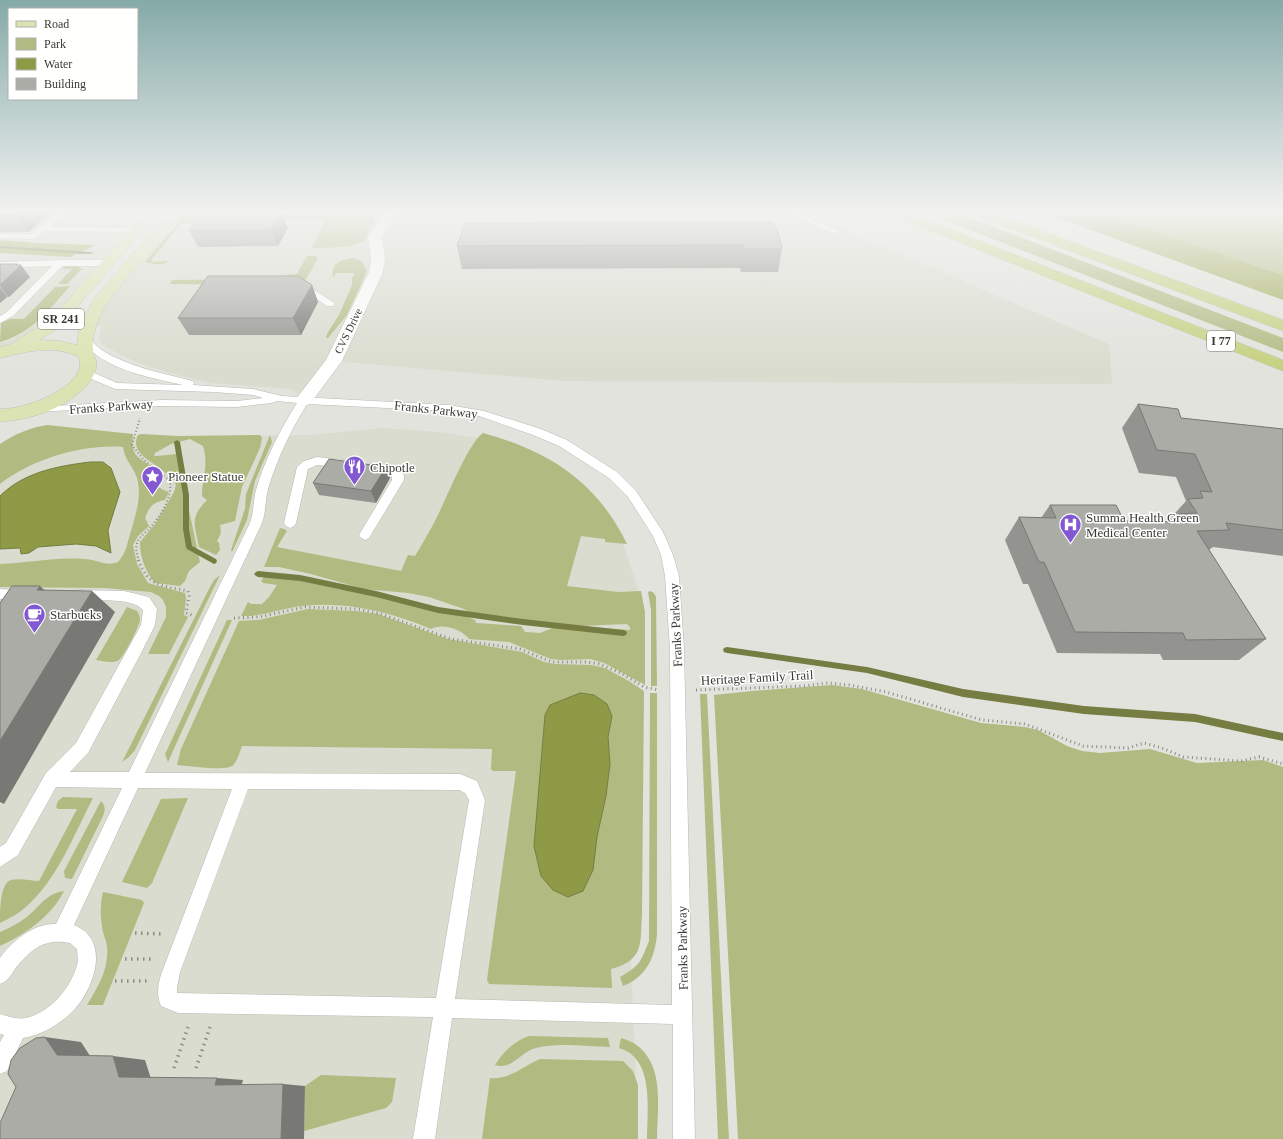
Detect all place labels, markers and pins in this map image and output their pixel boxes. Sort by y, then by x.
restaurant icon: Chipotle [342,454,368,487]
place label: Chipotle [370,460,415,475]
place icon: Pioneer Statue [139,463,165,496]
place label: Pioneer Statue [168,469,244,484]
place label: Summa Health Green Medical Center [1086,510,1199,540]
hospital icon: Summa Health Green Medical Center [1058,511,1084,544]
cafe icon: Starbucks [22,601,48,634]
place label: Starbucks [50,607,101,622]

